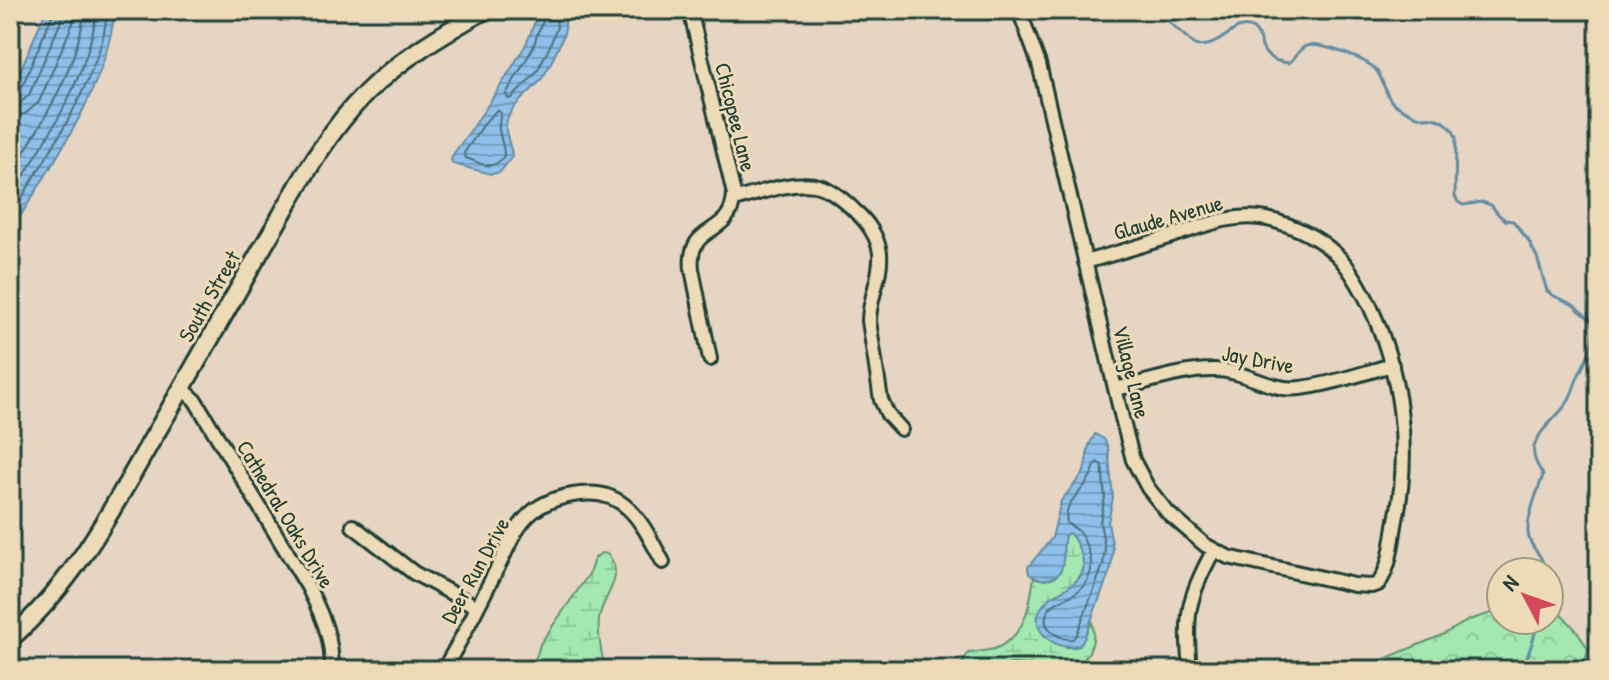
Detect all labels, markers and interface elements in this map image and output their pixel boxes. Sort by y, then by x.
street label: Chicopee Lane [708,59,764,175]
street label: Glaude Avenue [1110,187,1226,247]
street label: South Street [171,244,247,347]
street label: Village Lane [1106,323,1158,422]
street label: Jay Drive [1220,337,1297,381]
street label: Cathedral Oaks Drive [230,434,342,594]
street label: Deer Run Drive [434,511,517,628]
north arrow [1485,556,1565,636]
text: N [1495,568,1525,597]

